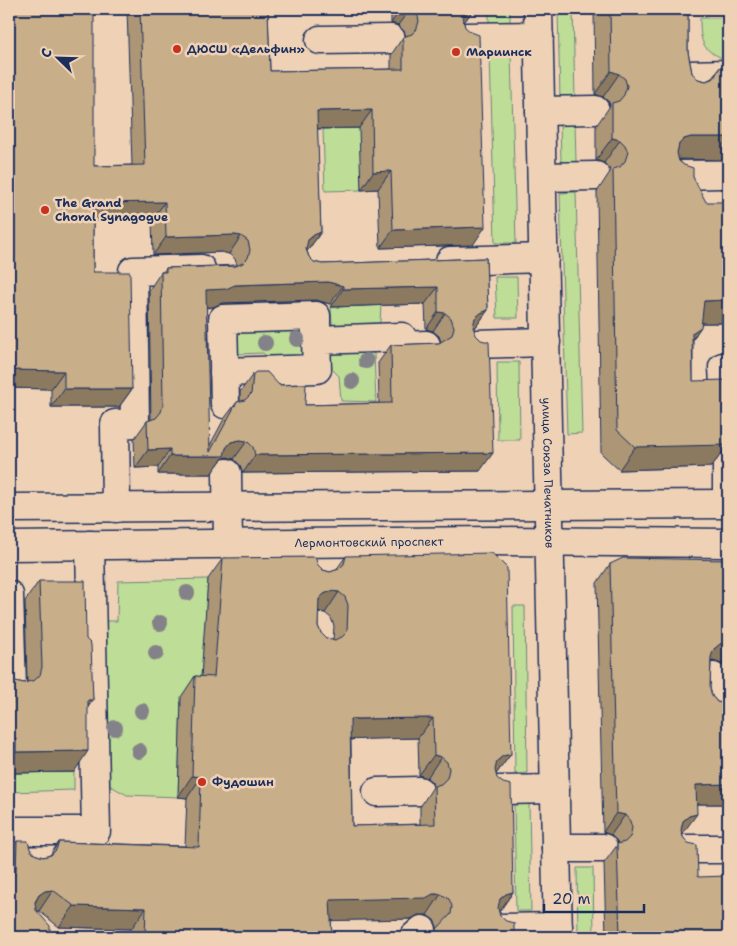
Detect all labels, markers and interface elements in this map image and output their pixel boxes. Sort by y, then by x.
north arrow [32,32,82,82]
place label: ДЮСШ «Дельфин» [187,41,305,57]
marker: ДЮСШ «Дельфин» [171,43,183,55]
place label: Мариинск [466,44,532,60]
text: С [36,45,56,60]
marker: Мариинск [450,46,462,58]
place label: The Grand Choral Synagogue [55,195,168,225]
marker: The Grand Choral Synagogue [39,204,51,216]
street label: улица Союза Печатников [538,397,558,548]
street label: Лермонтовский проспект [294,533,445,551]
place label: Фудошин [212,774,274,790]
marker: Фудошин [196,776,208,788]
scale bar [544,881,644,913]
text: 20 m [552,889,591,909]

